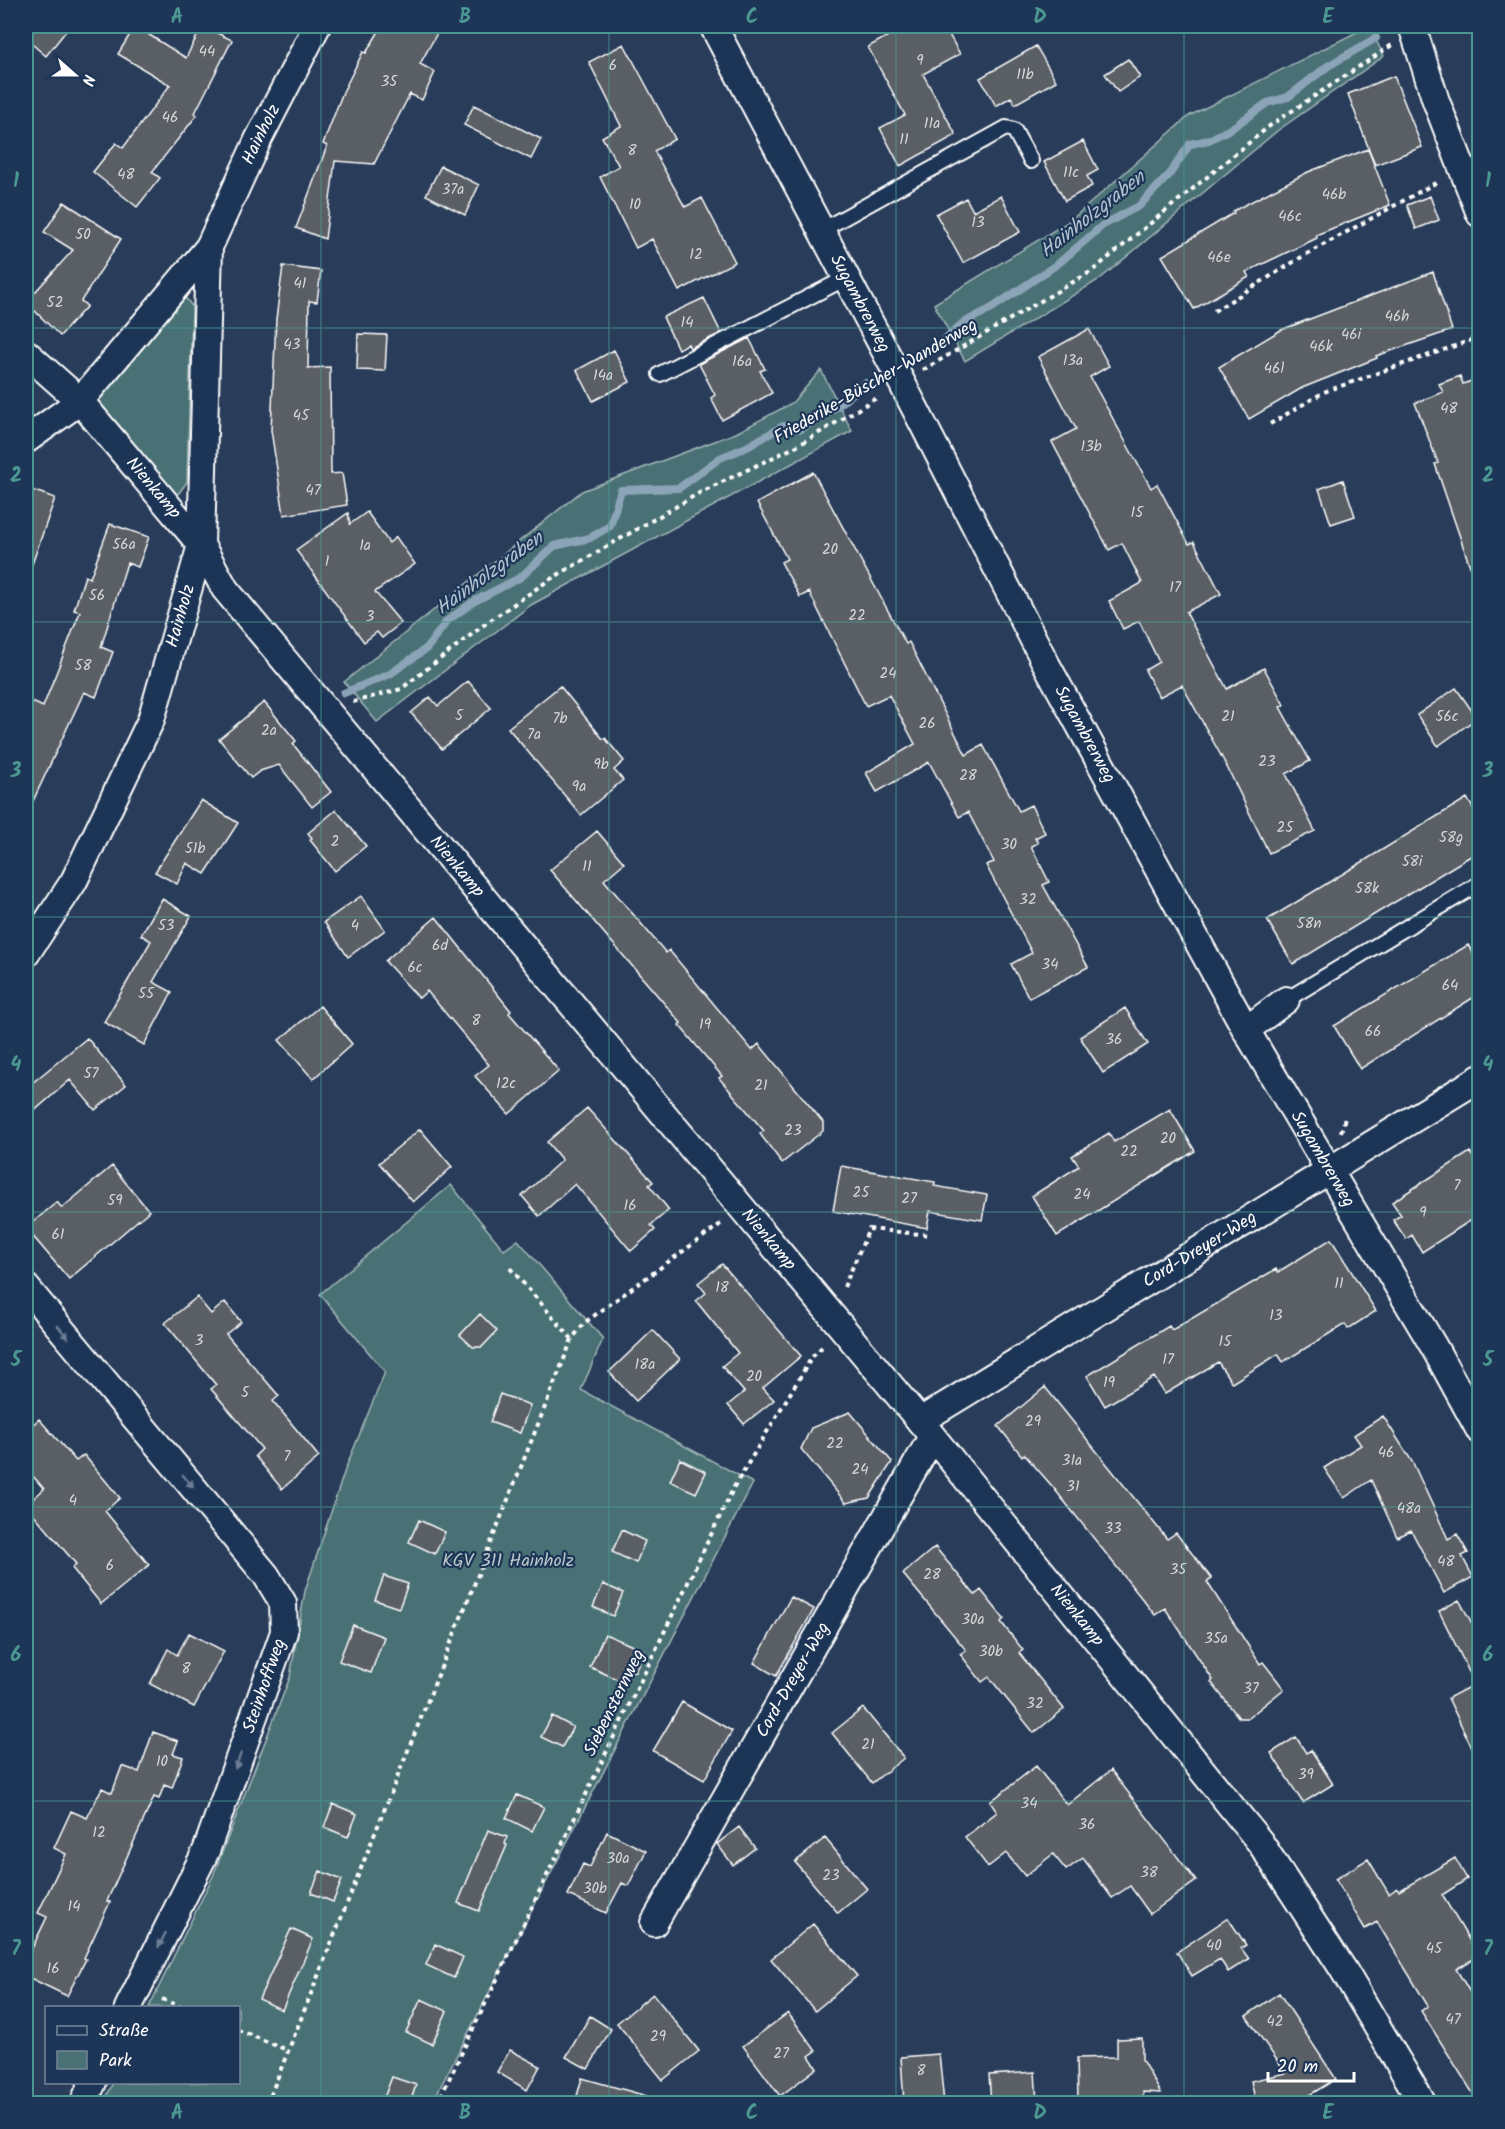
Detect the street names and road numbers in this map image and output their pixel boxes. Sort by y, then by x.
street label: Hainholz [234,99,289,170]
street label: Sugambrerweg [822,249,898,358]
street label: Friederike-Büscher-Wanderweg [768,312,984,452]
street label: Nienkamp [118,450,188,526]
street label: Hainholz [158,581,204,651]
street label: Sugambrerweg [1046,680,1123,789]
street label: Nienkamp [422,829,492,904]
street label: Sugambrerweg [1283,1105,1363,1213]
street label: Nienkamp [733,1202,803,1277]
street label: Cord-Dreyer-Weg [1137,1204,1262,1296]
street label: Nienkamp [1042,1577,1112,1653]
street label: Cord-Dreyer-Weg [748,1617,838,1743]
street label: Steinhoffweg [235,1635,295,1737]
street label: Siebensternweg [577,1644,653,1762]

